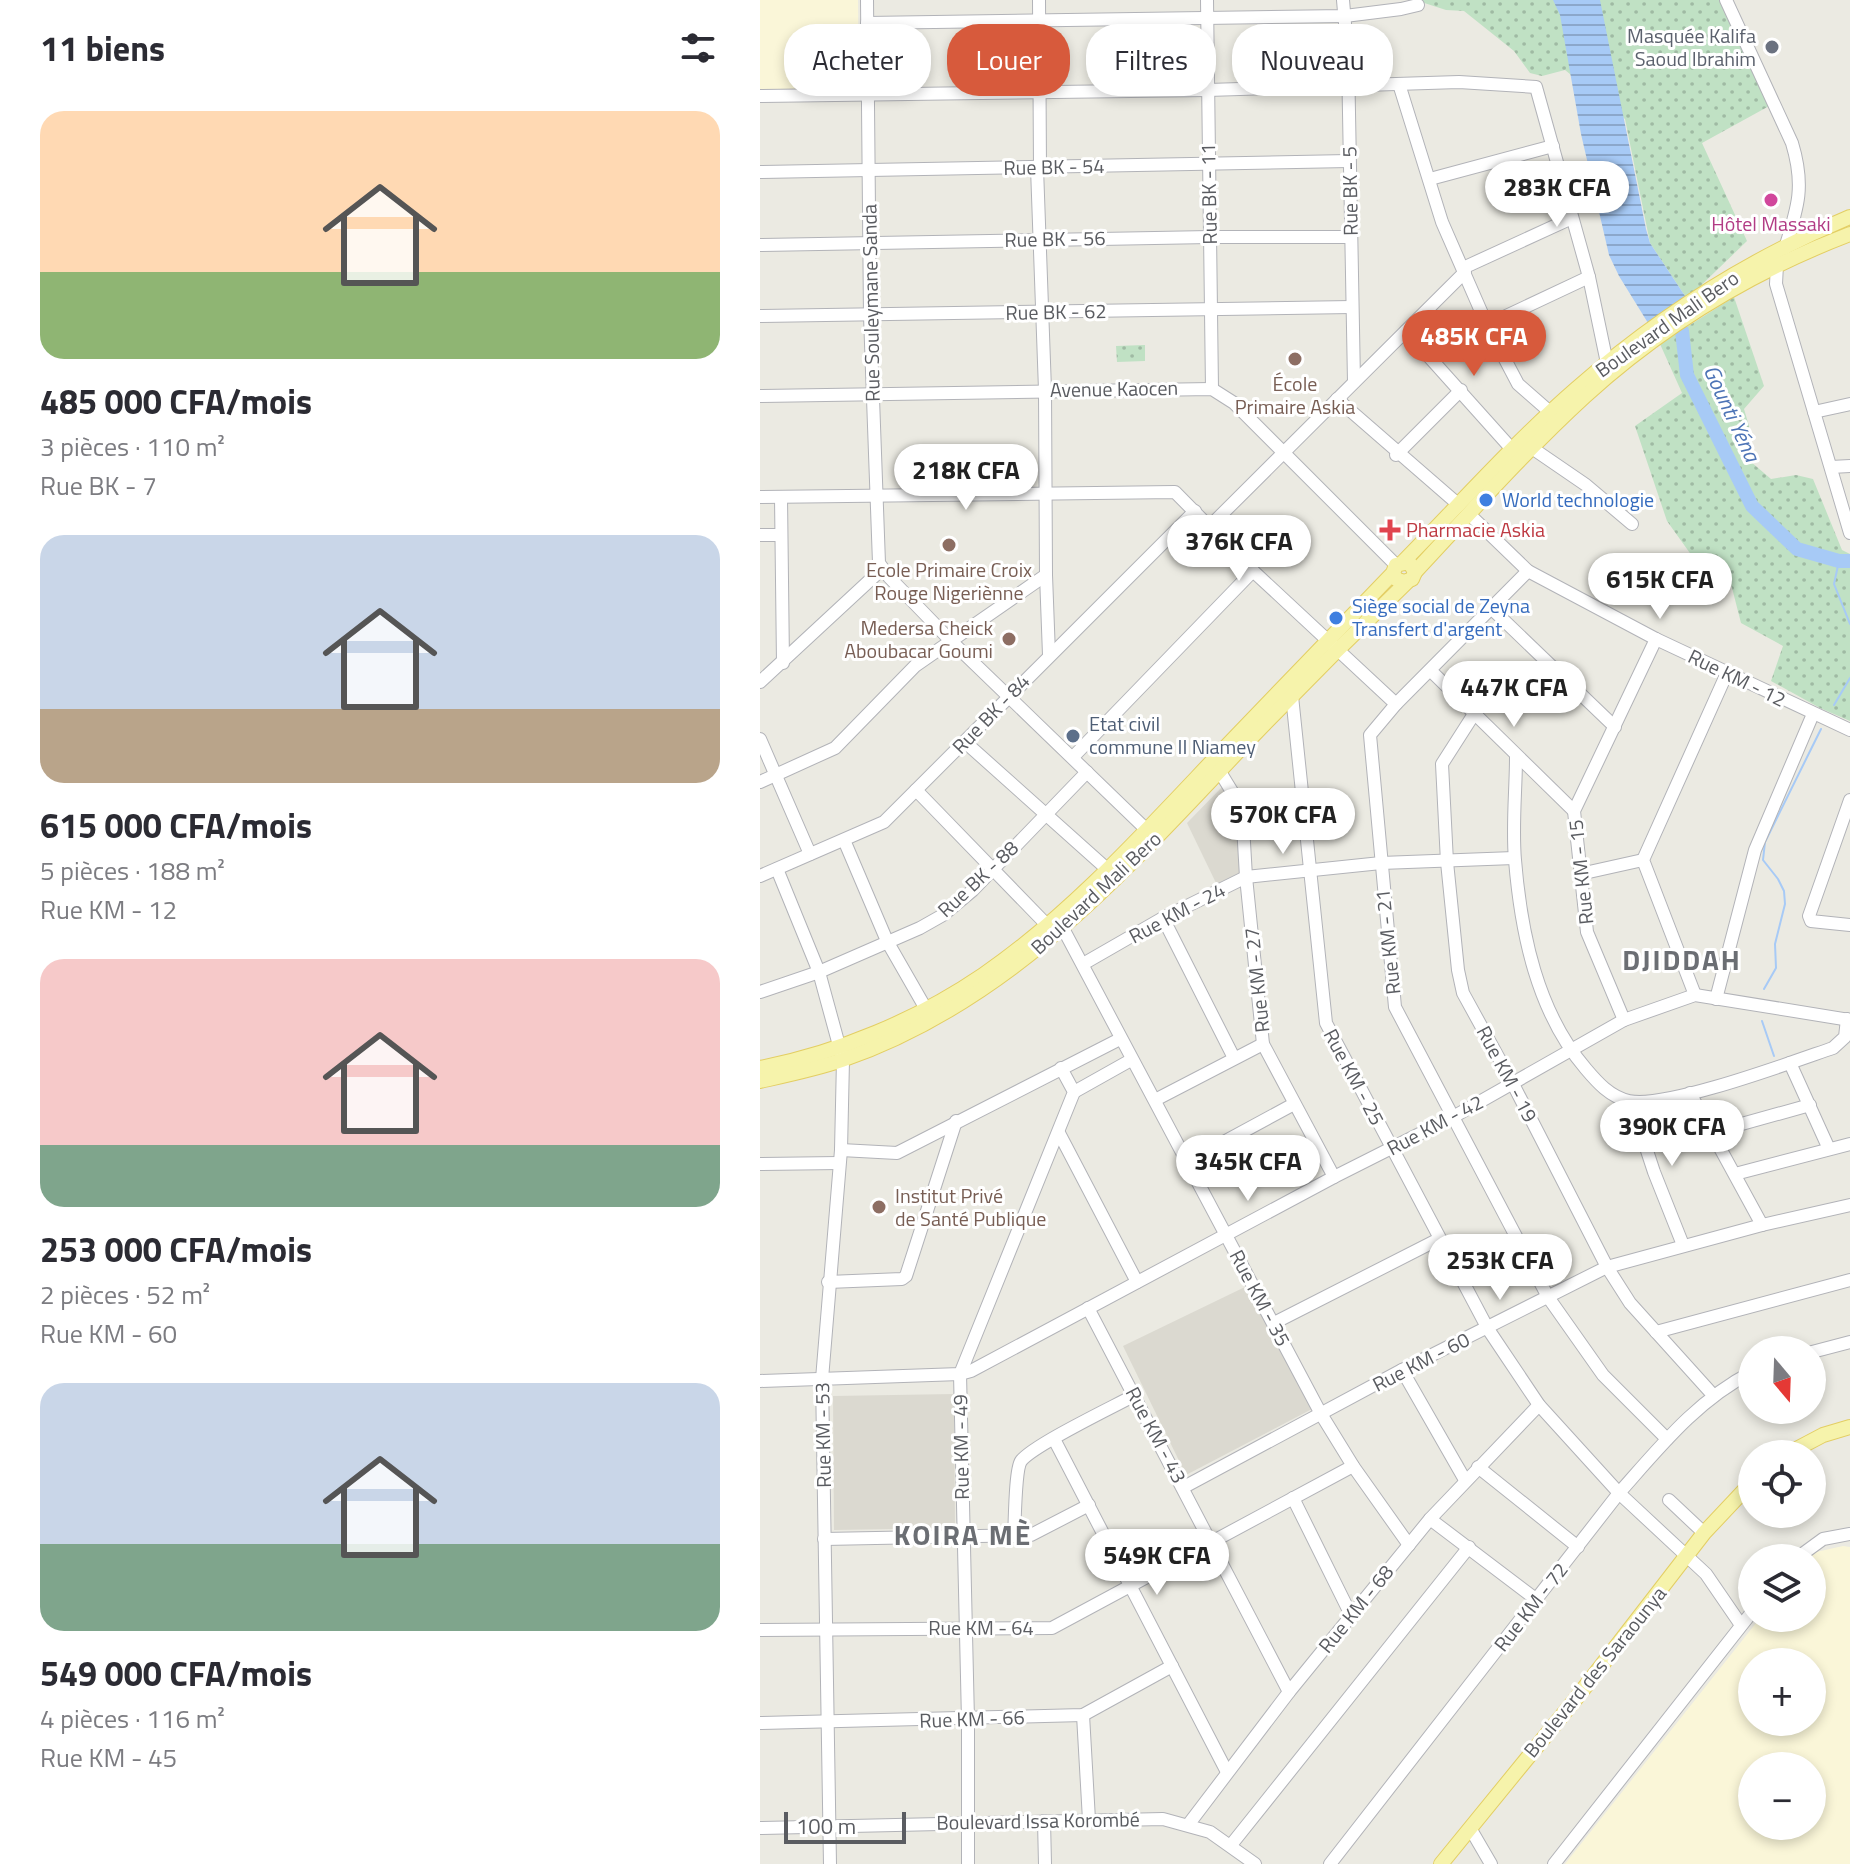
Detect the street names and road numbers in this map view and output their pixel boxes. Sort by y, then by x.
street label: Rue BK - 11 [1192,143,1225,245]
street label: Rue BK - 5 [1333,146,1366,236]
street label: Rue BK - 54 [1003,150,1105,183]
street label: Rue Souleymane Sanda [853,204,888,402]
street label: Rue BK - 56 [1004,222,1106,255]
street label: Boulevard Mali Bero [1589,262,1745,385]
street label: Rue BK - 62 [1005,295,1107,328]
street label: Avenue Kaocen [1050,372,1178,405]
street label: Rue KM - 12 [1683,640,1791,715]
street label: Rue BK - 84 [944,667,1037,761]
street label: Rue KM - 15 [1560,818,1601,926]
street label: Boulevard Mali Bero [1023,824,1168,962]
street label: Rue BK - 88 [930,833,1025,924]
street label: Rue KM - 24 [1123,874,1231,951]
street label: Rue KM - 21 [1367,888,1408,996]
street label: Rue KM - 27 [1236,926,1277,1034]
street label: Rue KM - 19 [1469,1020,1546,1128]
street label: Rue KM - 25 [1316,1023,1393,1131]
street label: Rue KM - 42 [1381,1086,1489,1163]
street label: Rue KM - 35 [1222,1244,1299,1352]
street label: Rue KM - 60 [1367,1324,1475,1399]
street label: Rue KM - 43 [1118,1381,1195,1489]
street label: Rue KM - 53 [806,1382,839,1488]
street label: Rue KM - 49 [944,1394,977,1500]
street label: Rue KM - 72 [1486,1556,1575,1658]
street label: Rue KM - 68 [1310,1558,1401,1659]
street label: Boulevard des Saraounya [1516,1579,1674,1764]
street label: Rue KM - 64 [928,1612,1034,1643]
street label: Rue KM - 66 [919,1701,1025,1736]
street label: Boulevard Issa Korombé [936,1803,1140,1838]

